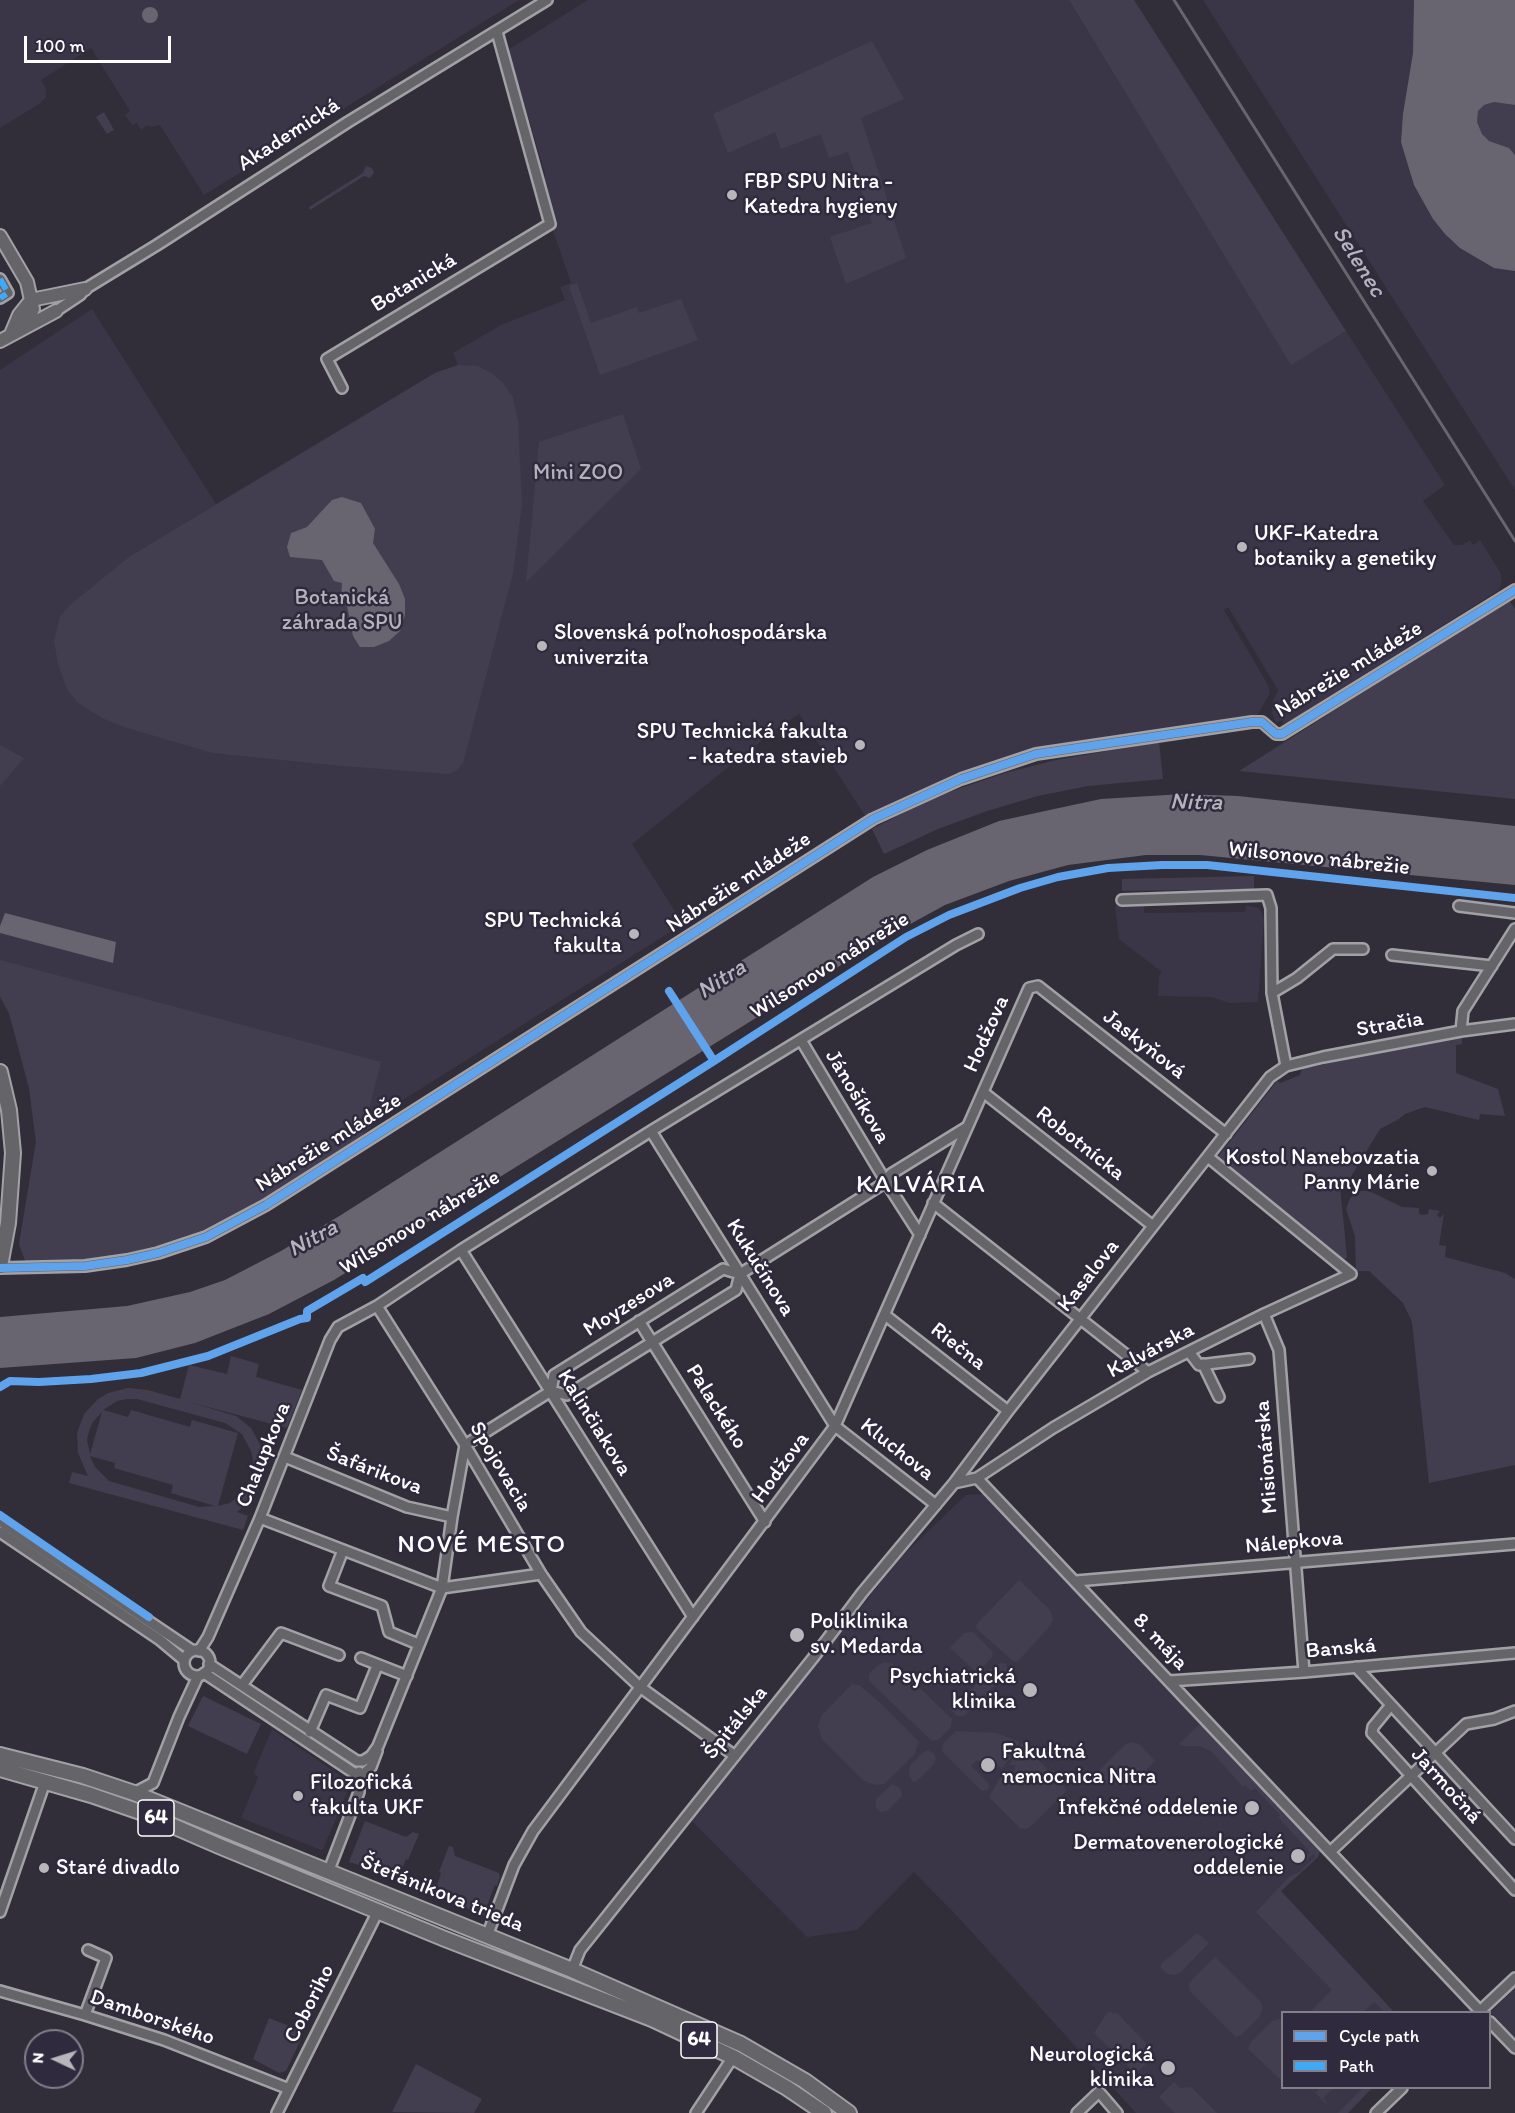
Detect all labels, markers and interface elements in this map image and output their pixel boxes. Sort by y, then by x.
scale bar [27,24,174,62]
text: 100 m [35,35,85,57]
street label: Akademická [233,92,345,178]
place label: FBP SPU Nitra - Katedra hygieny [744,169,897,220]
marker: FBP SPU Nitra - Katedra hygieny [725,188,739,202]
water label: Selenec [1325,221,1391,303]
street label: Botanická [367,247,461,319]
park label: Mini ZOO [533,460,623,486]
place label: UKF-Katedra botaniky a genetiky [1254,521,1436,572]
marker: UKF-Katedra botaniky a genetiky [1235,540,1249,554]
park label: Botanická záhrada SPU [282,585,402,636]
street label: Nábrežie mládeže [1271,616,1427,724]
place label: Slovenská poľnohospodárska univerzita [554,620,827,672]
marker: Slovenská poľnohospodárska univerzita [535,639,549,653]
place label: SPU Technická fakulta - katedra stavieb [637,719,848,770]
marker: SPU Technická fakulta - katedra stavieb [853,738,867,752]
water label: Nitra [1170,788,1222,818]
street label: Nábrežie mládeže [662,826,816,940]
street label: Wilsonovo nábrežie [1227,836,1411,882]
street label: Wilsonovo nábrežie [746,906,914,1026]
place label: SPU Technická fakulta [484,908,622,960]
marker: SPU Technická fakulta [627,927,641,941]
water label: Nitra [692,954,752,1006]
street label: Hodžova [958,991,1016,1077]
street label: Jaskyňová [1097,1004,1191,1086]
street label: Stračia [1354,1006,1426,1044]
street label: Jánošíkova [819,1045,895,1149]
street label: Nábrežie mládeže [251,1088,407,1198]
street label: Robotnícka [1030,1101,1130,1187]
place label: Kostol Nanebovzatia Panny Márie [1225,1145,1420,1196]
marker: Kostol Nanebovzatia Panny Márie [1425,1164,1439,1178]
street label: Wilsonovo nábrežie [335,1165,505,1281]
district label: KALVÁRIA [856,1169,986,1201]
water label: Nitra [283,1214,343,1264]
street label: Kukučínova [720,1214,800,1322]
street label: Kasalova [1052,1234,1126,1318]
street label: Moyzesova [579,1267,679,1343]
street label: Riečna [925,1317,991,1377]
street label: Kalvárska [1103,1317,1199,1385]
street label: Palackého [680,1360,752,1454]
street label: Kalinčiakova [551,1365,637,1481]
street label: Chalupkova [231,1398,297,1512]
street label: Misionárska [1250,1399,1284,1515]
street label: Kluchova [855,1413,939,1487]
street label: Spojovacia [463,1417,537,1517]
street label: Hodžova [746,1427,816,1509]
street label: Šafárikova [322,1441,426,1501]
street label: Nálepkova [1244,1526,1344,1560]
district label: NOVÉ MESTO [397,1529,567,1561]
street label: 8. mája [1127,1608,1193,1676]
place label: Poliklinika sv. Medarda [810,1609,923,1660]
marker: Poliklinika sv. Medarda [788,1626,806,1644]
street label: Banská [1305,1633,1377,1665]
place label: Psychiatrická klinika [889,1664,1016,1716]
street label: Špitálska [698,1681,774,1765]
marker: Psychiatrická klinika [1021,1681,1039,1699]
place label: Fakultná nemocnica Nitra [1002,1739,1156,1790]
street label: Jarmočná [1405,1742,1487,1830]
marker: Fakultná nemocnica Nitra [979,1756,997,1774]
place label: Filozofická fakulta UKF [310,1770,423,1822]
marker: Filozofická fakulta UKF [291,1789,305,1803]
place label: Infekčné oddelenie [1058,1795,1238,1821]
marker: Infekčné oddelenie [1243,1799,1261,1817]
road number: 64 [138,1800,174,1836]
place label: Dermatovenerologické oddelenie [1073,1830,1284,1882]
marker: Dermatovenerologické oddelenie [1289,1847,1307,1865]
street label: Štefánikova trieda [356,1849,528,1939]
place label: Staré divadlo [56,1855,180,1881]
marker: Staré divadlo [37,1861,51,1875]
street label: Coboriho [279,1960,341,2048]
street label: Damborského [86,1984,218,2052]
legend [1281,2011,1491,2089]
road number: 64 [681,2022,717,2058]
text: Cycle path [1339,2025,1419,2047]
north arrow [24,2029,84,2089]
place label: Neurologická klinika [1029,2042,1154,2094]
text: N [28,2052,47,2064]
text: Path [1339,2055,1374,2077]
marker: Neurologická klinika [1159,2059,1177,2077]

